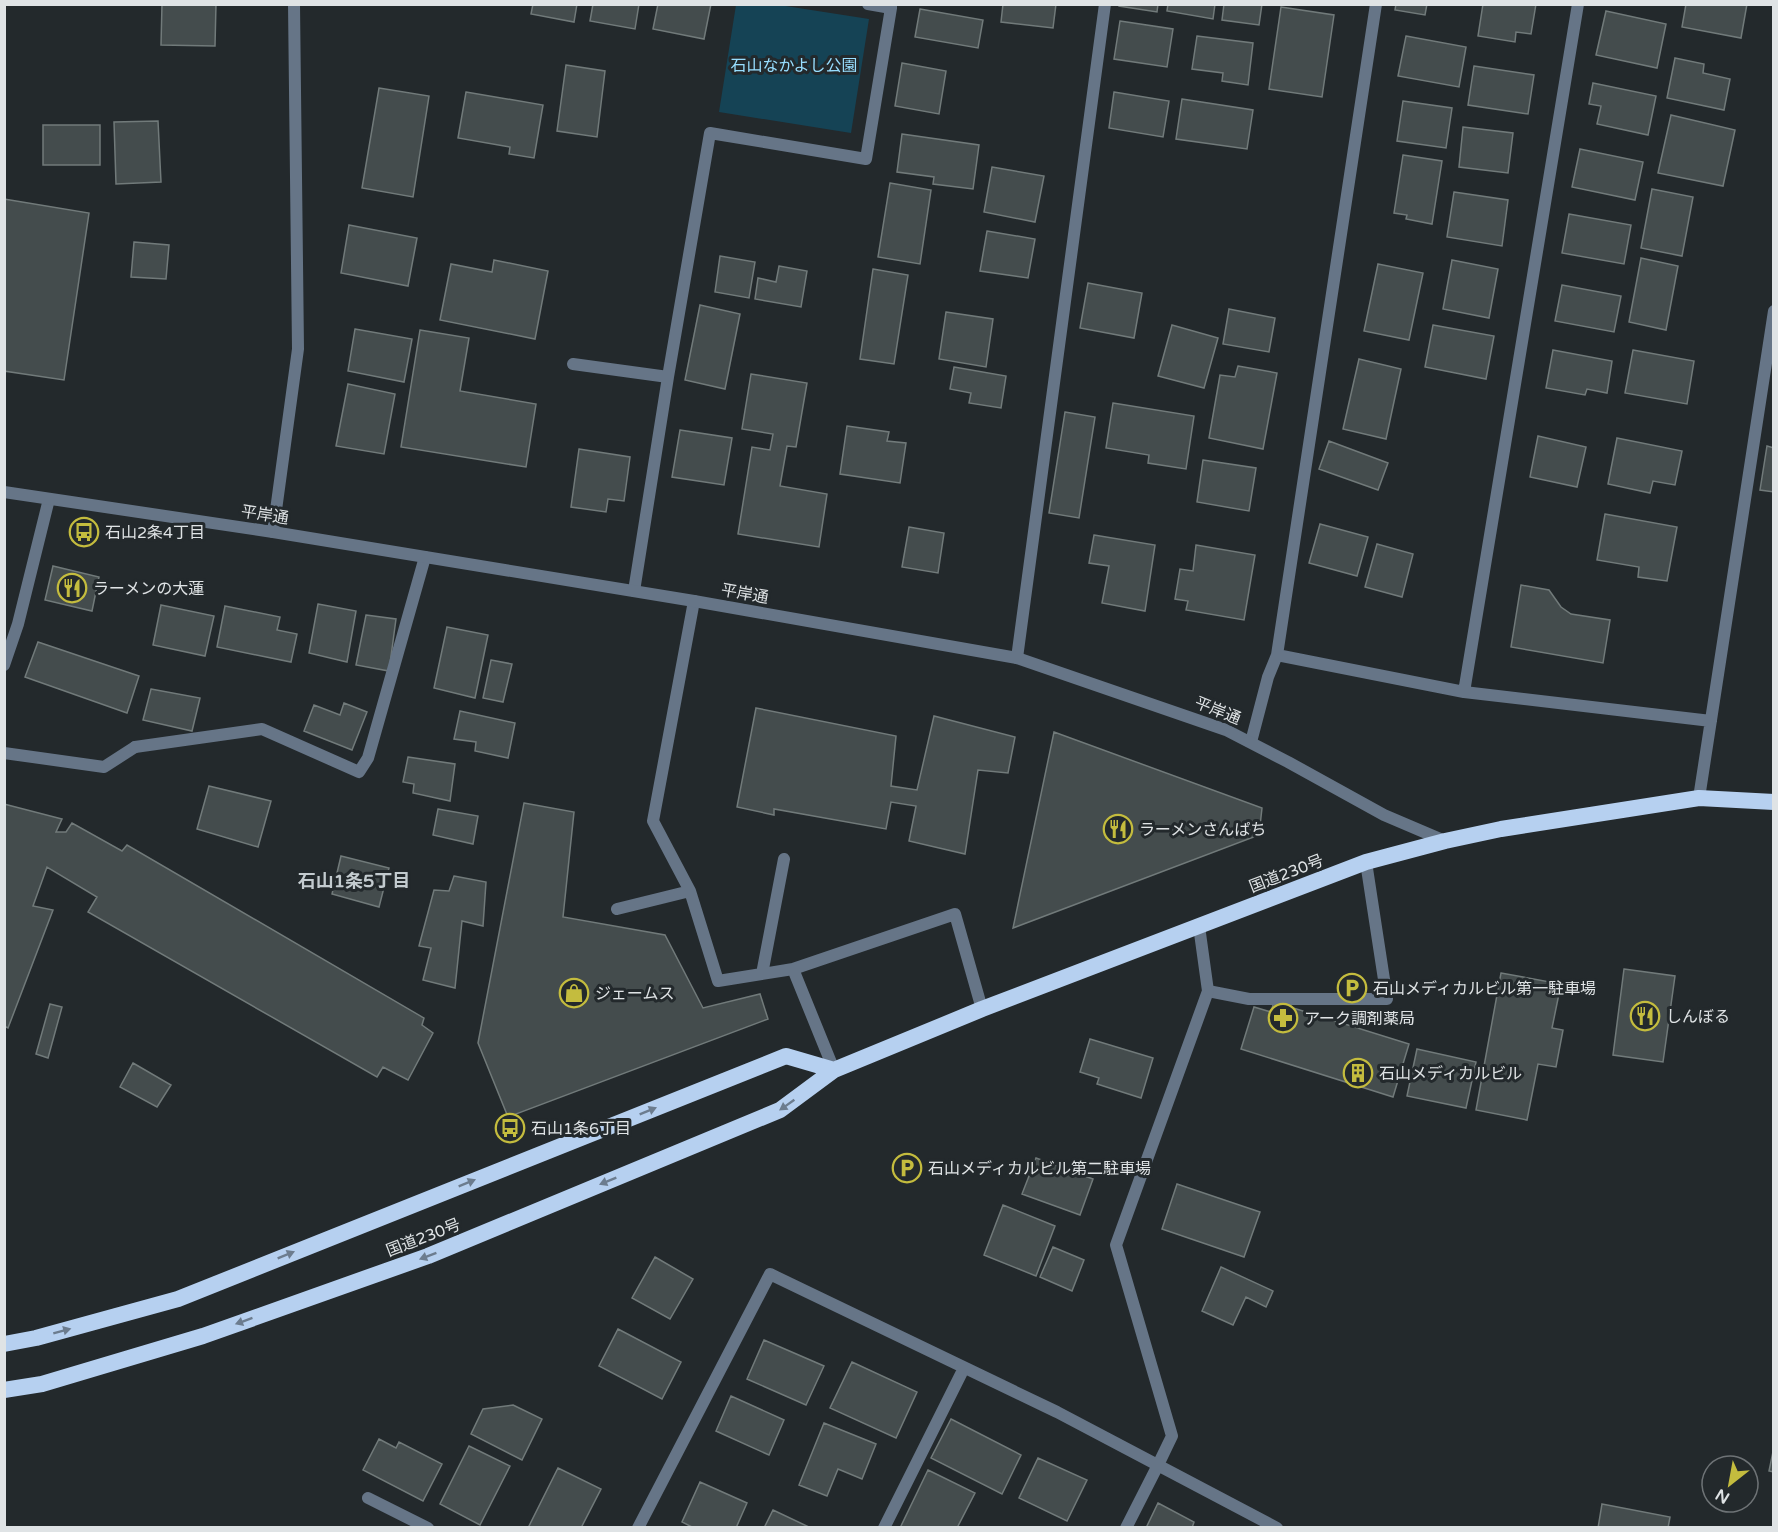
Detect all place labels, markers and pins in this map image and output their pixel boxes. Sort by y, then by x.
bus stop icon: 石山2条4丁目 [68,516,100,548]
place label: 石山2条4丁目 [105,523,205,543]
restaurant icon: ラーメンの大蓮 [56,572,88,604]
place label: ラーメンの大蓮 [93,579,204,599]
restaurant icon: ラーメンさんぱち [1102,813,1134,845]
place label: ラーメンさんぱち [1139,820,1266,840]
parking icon: 石山メディカルビル第一駐車場 [1336,972,1368,1004]
shop icon: ジェームス [558,977,590,1009]
place label: 石山メディカルビル第一駐車場 [1373,979,1596,999]
place label: ジェームス [595,984,675,1004]
restaurant icon: しんぼる [1629,1000,1661,1032]
pharmacy icon: アーク調剤薬局 [1267,1002,1299,1034]
place label: しんぼる [1666,1007,1730,1027]
place label: アーク調剤薬局 [1304,1009,1415,1029]
building icon: 石山メディカルビル [1342,1057,1374,1089]
place label: 石山メディカルビル [1379,1064,1522,1084]
bus stop icon: 石山1条6丁目 [494,1112,526,1144]
place label: 石山1条6丁目 [531,1119,631,1139]
parking icon: 石山メディカルビル第二駐車場 [891,1152,923,1184]
place label: 石山メディカルビル第二駐車場 [928,1159,1151,1179]

